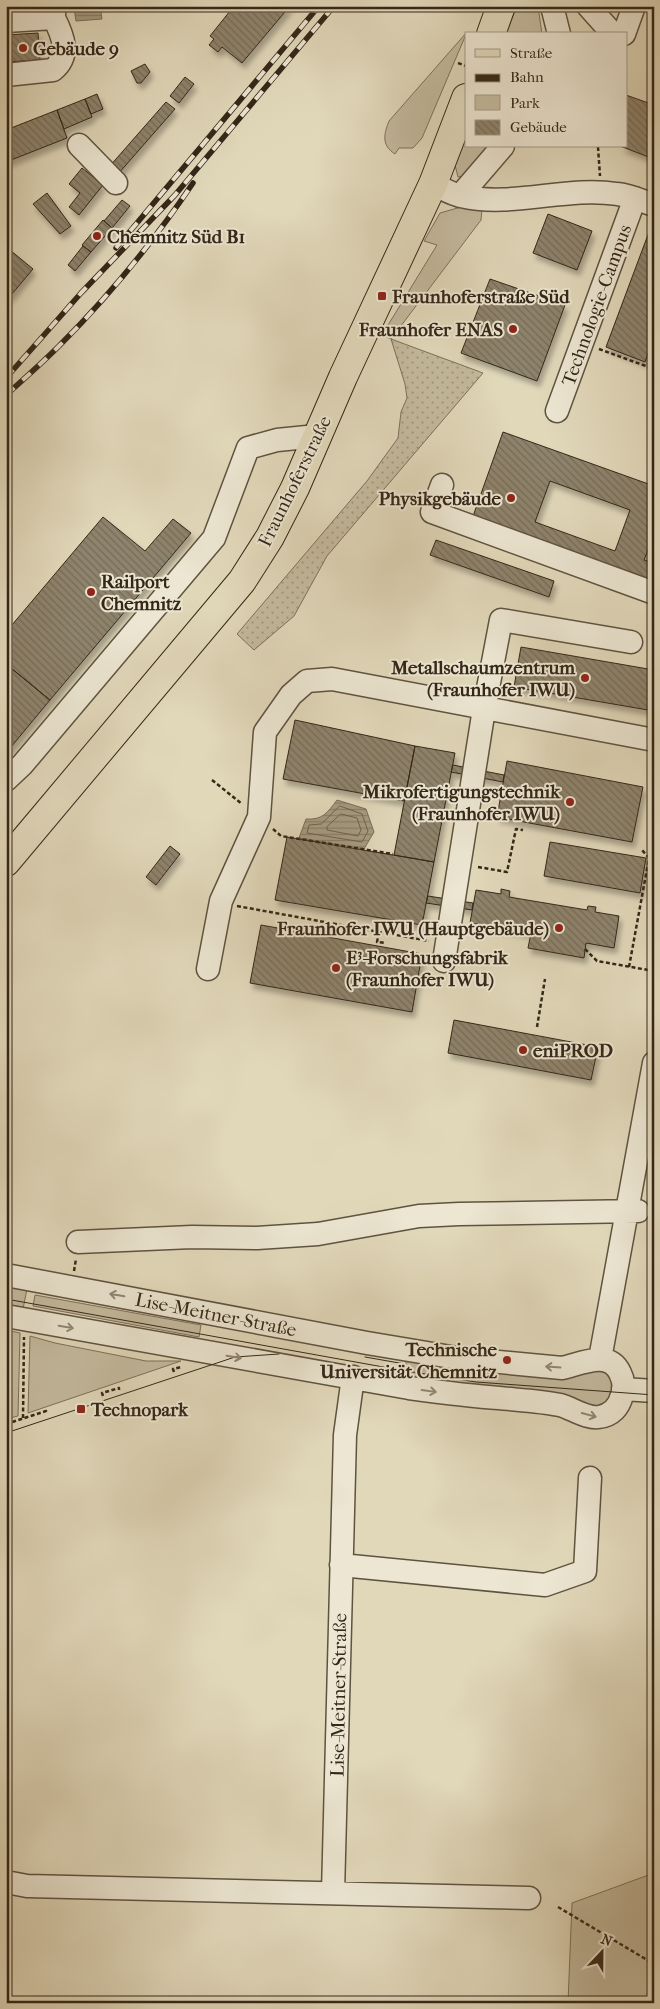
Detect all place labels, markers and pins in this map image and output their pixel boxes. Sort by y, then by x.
place label: Gebäude 9 [33,38,119,60]
marker: Gebäude 9 [17,42,29,54]
place label: Chemnitz Süd B1 [107,226,245,248]
marker: Chemnitz Süd B1 [91,230,103,242]
place label: Fraunhoferstraße Süd [391,286,570,308]
marker: Fraunhoferstraße Süd [376,290,388,302]
place label: Fraunhofer ENAS [358,319,503,341]
marker: Fraunhofer ENAS [507,323,519,335]
place label: Physikgebäude [379,488,502,510]
marker: Physikgebäude [505,492,517,504]
place label: Railport Chemnitz [101,571,182,615]
marker: Railport Chemnitz [85,586,97,598]
place label: Metallschaumzentrum (Fraunhofer IWU) [390,657,575,701]
marker: Metallschaumzentrum (Fraunhofer IWU) [579,672,591,684]
place label: Mikrofertigungstechnik (Fraunhofer IWU) [362,781,561,825]
marker: Mikrofertigungstechnik (Fraunhofer IWU) [564,796,576,808]
place label: Fraunhofer IWU (Hauptgebäude) [276,918,549,940]
marker: Fraunhofer IWU (Hauptgebäude) [553,922,565,934]
place label: E³-Forschungsfabrik (Fraunhofer IWU) [346,947,509,991]
marker: E³-Forschungsfabrik (Fraunhofer IWU) [330,962,342,974]
place label: eniPROD [533,1040,614,1062]
marker: eniPROD [517,1044,529,1056]
place label: Technische Universität Chemnitz [319,1339,498,1383]
marker: Technische Universität Chemnitz [501,1354,513,1366]
place label: Technopark [90,1399,189,1421]
marker: Technopark [75,1403,87,1415]

